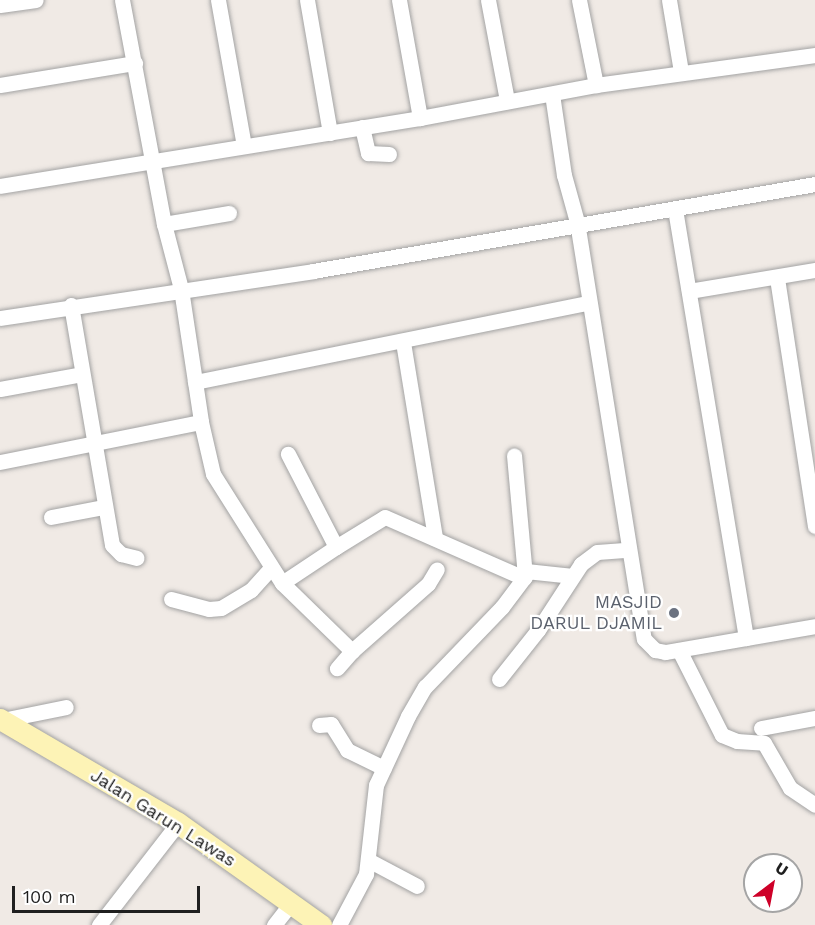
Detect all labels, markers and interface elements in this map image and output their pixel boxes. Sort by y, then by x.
place label: MASJID DARUL DJAMIL [530,592,662,634]
marker: MASJID DARUL DJAMIL [667,606,681,620]
street label: Jalan Garun Lawas [86,765,240,871]
north arrow [743,853,803,913]
text: U [772,858,792,880]
scale bar [15,874,202,912]
text: 100 m [23,886,76,907]

